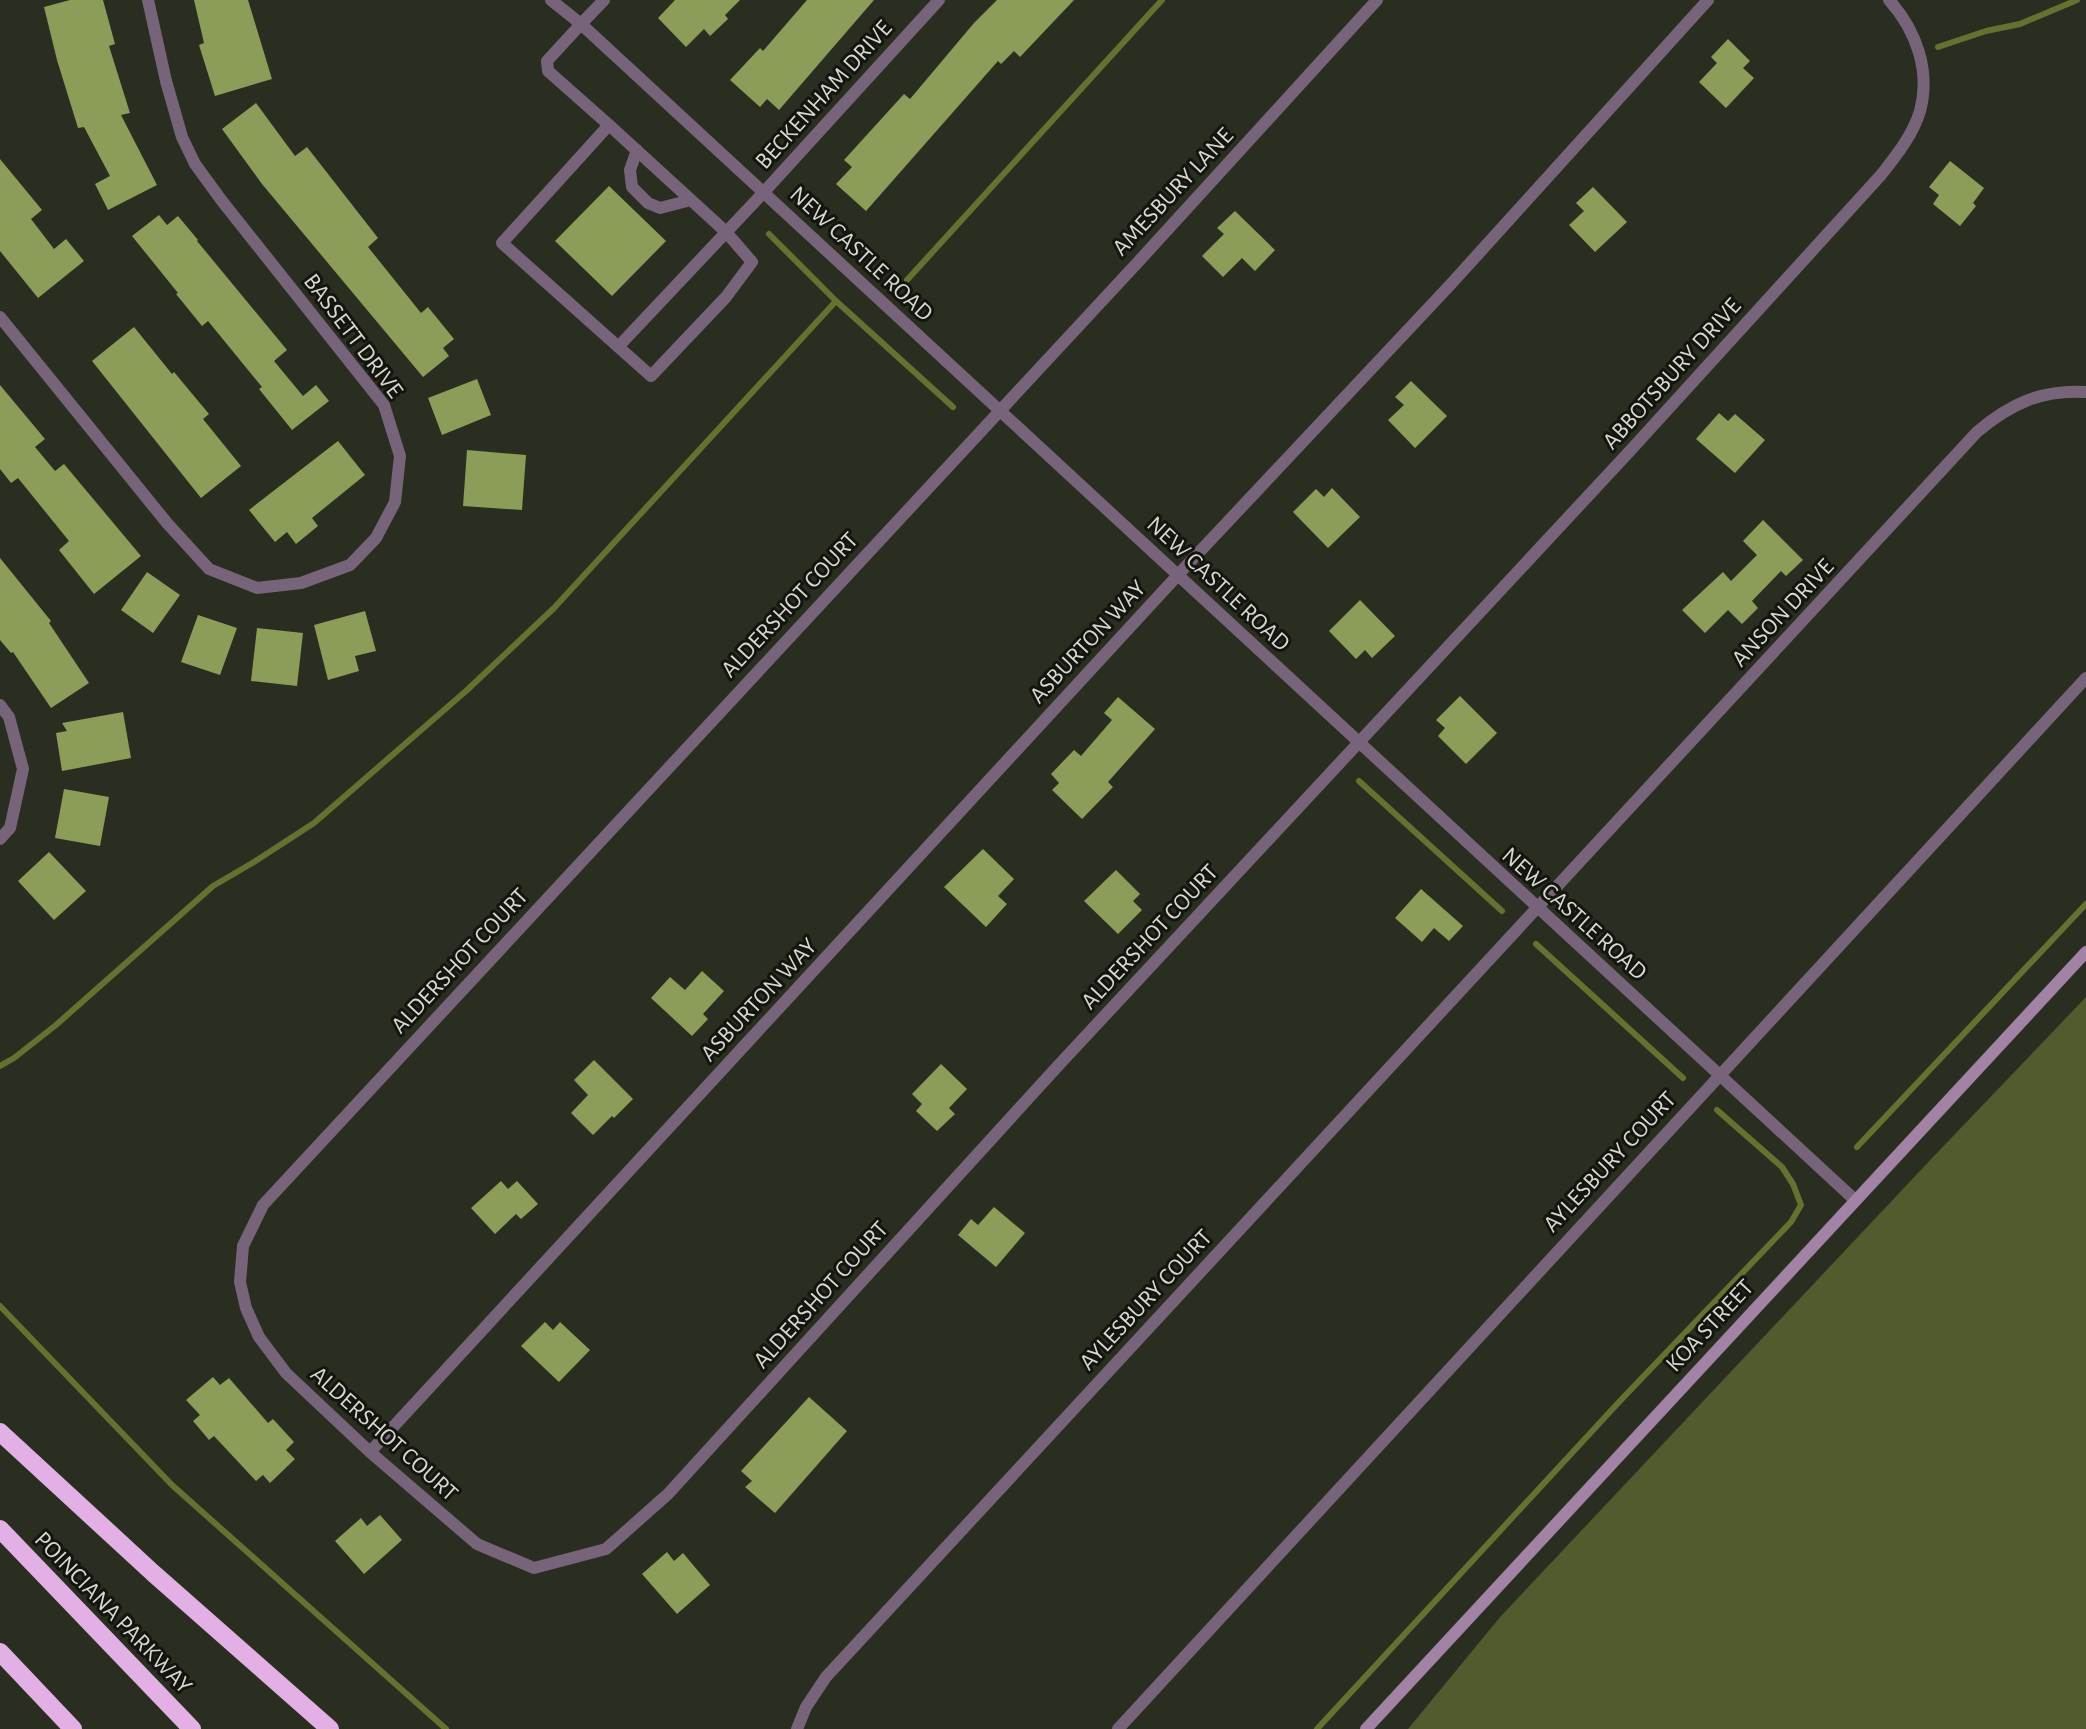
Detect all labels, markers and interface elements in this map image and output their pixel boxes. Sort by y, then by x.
street label: BECKENHAM DRIVE [751,16,897,174]
street label: AMESBURY LANE [1108,123,1238,260]
street label: NEW CASTLE ROAD [785,182,937,326]
street label: BASSETT DRIVE [299,270,408,403]
street label: ABBOTSBURY DRIVE [1598,294,1746,454]
street label: NEW CASTLE ROAD [1142,512,1294,656]
street label: ALDERSHOT COURT [717,528,863,682]
street label: ANSON DRIVE [1727,554,1839,671]
street label: ASBURTON WAY [1025,576,1151,708]
street label: NEW CASTLE ROAD [1497,843,1651,985]
street label: ALDERSHOT COURT [1077,860,1223,1014]
street label: ALDERSHOT COURT [387,884,533,1038]
street label: ASBURTON WAY [696,934,822,1066]
street label: AYLESBURY COURT [1539,1087,1681,1237]
street label: ALDERSHOT COURT [749,1217,893,1373]
street label: AYLESBURY COURT [1075,1225,1217,1375]
street label: KOA STREET [1662,1275,1759,1377]
street label: ALDERSHOT COURT [306,1362,462,1506]
street label: POINCIANA PARKWAY [30,1527,197,1699]

